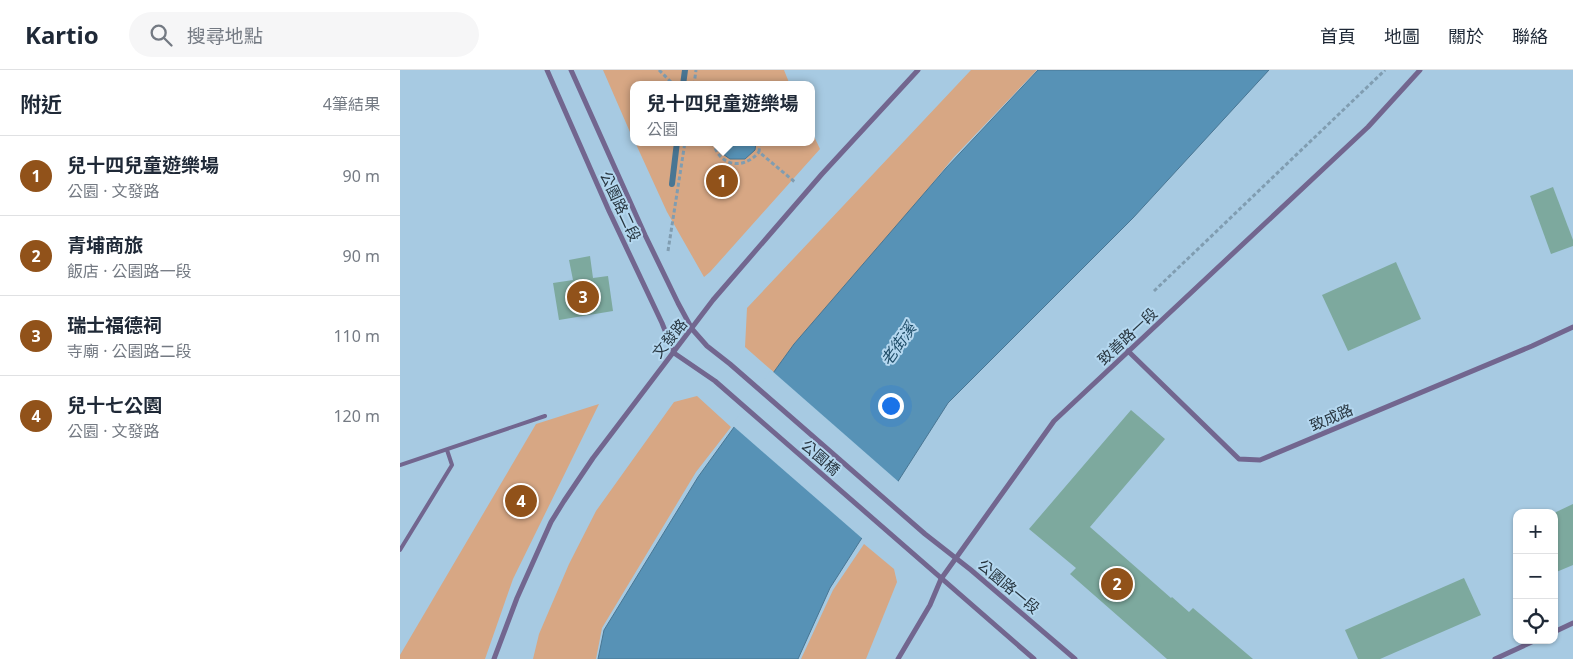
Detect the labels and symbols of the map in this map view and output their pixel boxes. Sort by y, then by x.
pin: 1 [706,162,738,200]
street label: 公園路二段 [596,168,646,244]
pin: 3 [567,278,599,316]
street label: 致善路一段 [1093,303,1161,369]
street label: 文發路 [647,314,691,362]
water label: 老街溪 [875,316,922,370]
your location [878,393,904,419]
street label: 致成路 [1306,399,1356,435]
street label: 公園橋 [797,435,845,479]
pin: 4 [505,482,537,520]
street label: 公園路一段 [974,554,1044,618]
pin: 2 [1101,565,1133,603]

